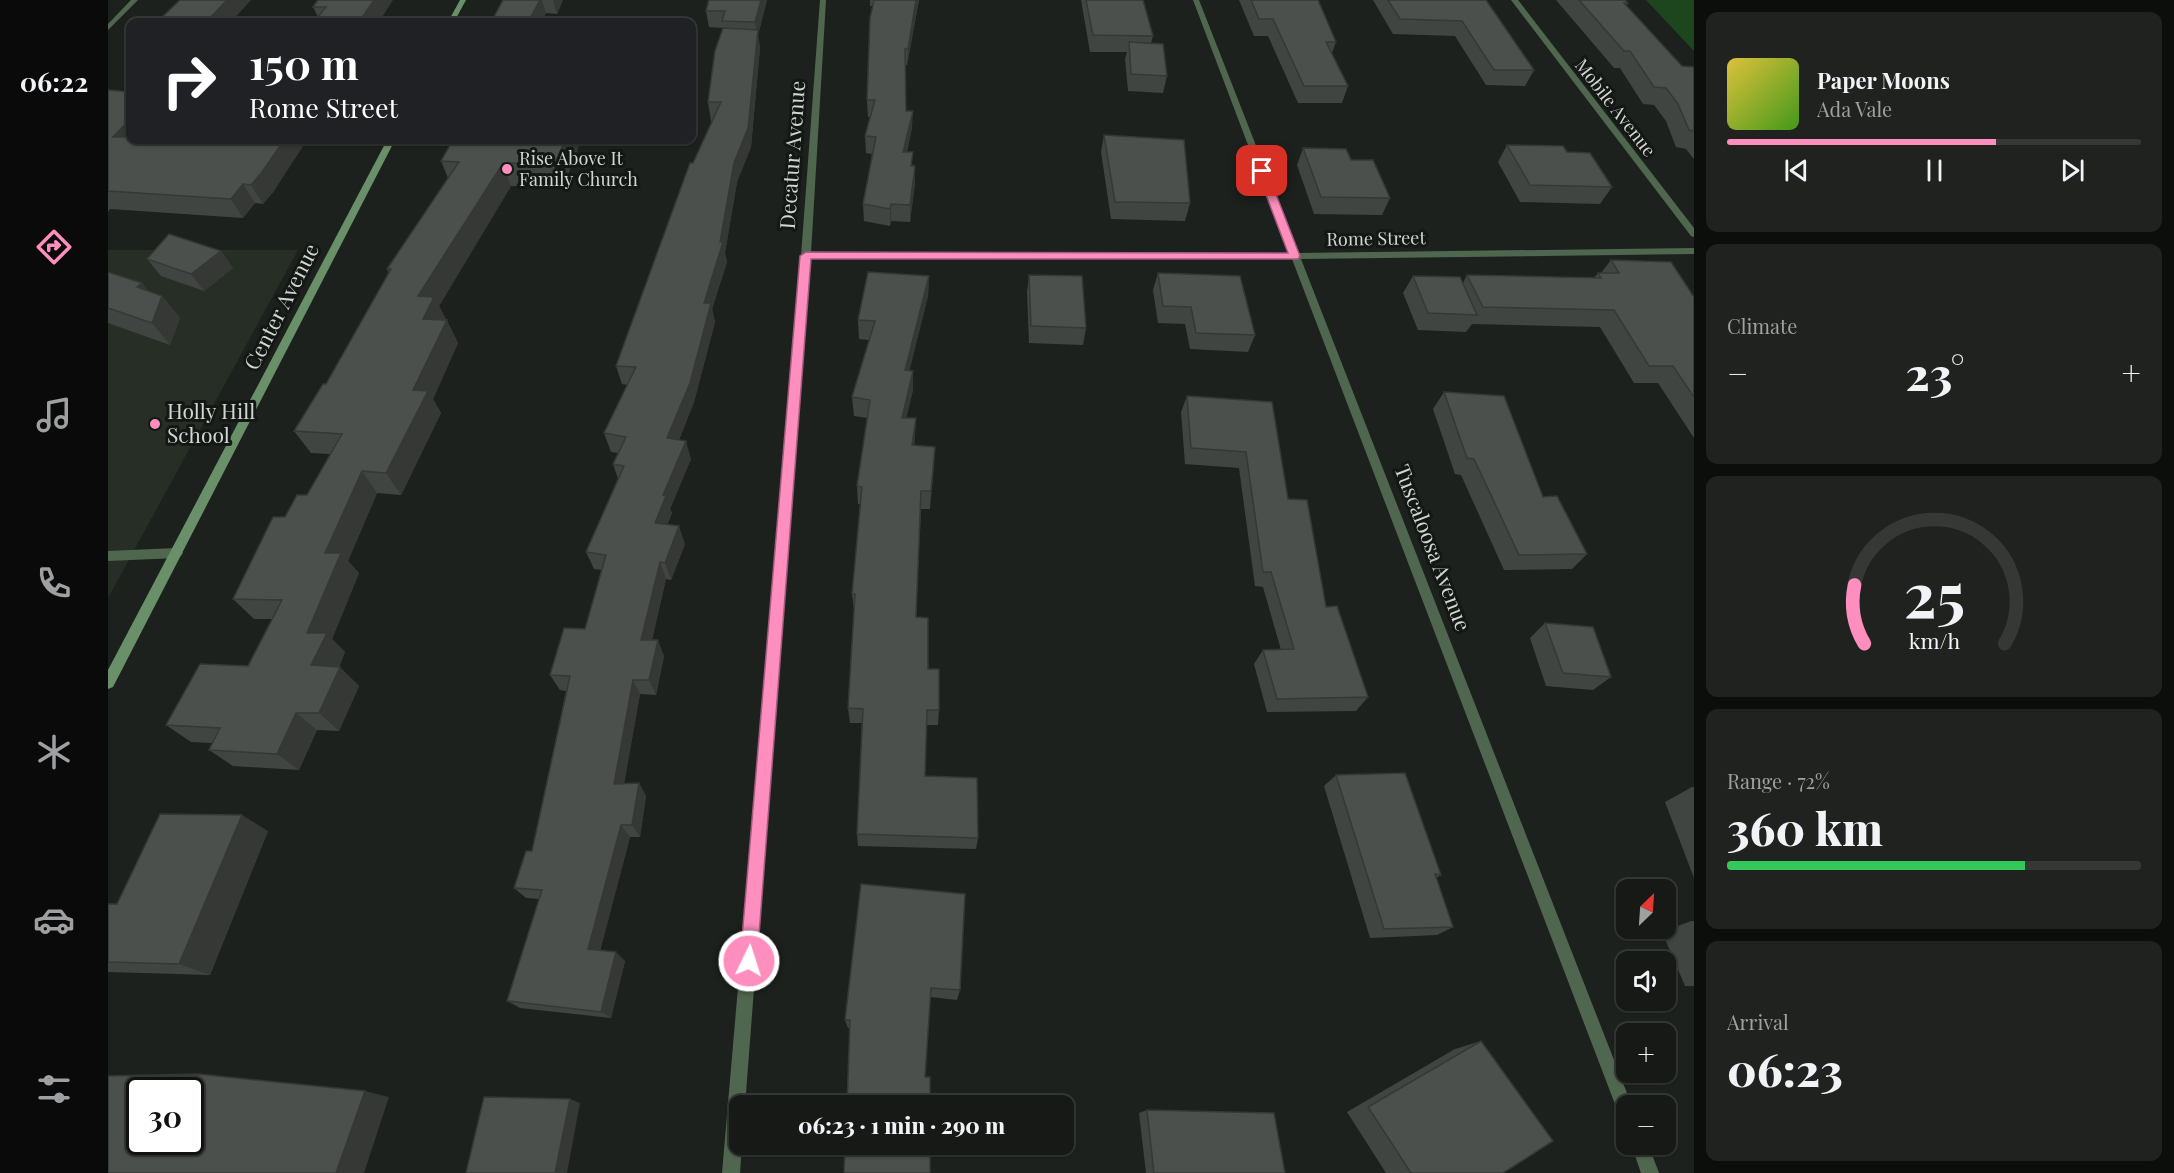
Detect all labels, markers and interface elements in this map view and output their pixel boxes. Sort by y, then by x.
text: 150 m [249,35,359,91]
icon: right [150,42,228,120]
street label: Mobile Avenue [1570,54,1662,161]
text: 06:22 [20,63,88,99]
text: Paper Moons [1817,65,1950,95]
street label: Decatur Avenue [772,80,810,230]
text: Rome Street [249,89,398,125]
text: Ada Vale [1817,95,1892,122]
pin [1236,145,1287,196]
place label: Rise Above It Family Church [519,146,638,191]
icon: arrive [1245,154,1278,187]
icon: previous [1780,154,1813,187]
icon: pause [1918,154,1951,187]
icon: next [2056,154,2089,187]
marker: Rise Above It Family Church [500,162,514,176]
street label: Rome Street [1326,225,1427,251]
icon: directions [33,226,75,268]
street label: Center Avenue [236,238,324,374]
text: Climate [1727,312,1797,339]
text: 23° [1905,342,1964,402]
text: − [1727,350,1748,394]
text: + [2122,350,2141,394]
icon: music [33,394,75,436]
place label: Holly Hill School [167,396,255,448]
marker: Holly Hill School [148,417,162,431]
street label: Tuscaloosa Avenue [1389,460,1478,634]
text: 25 [1903,550,1965,634]
icon: phone [33,562,75,604]
text: km/h [1908,626,1960,654]
icon: climate [33,731,75,773]
text: Range · 72% [1727,767,1830,794]
text: 360 km [1727,797,1883,857]
north arrow [1616,879,1676,939]
map controls [1616,879,1676,1155]
icon: car [33,899,75,941]
position arrow [717,929,781,993]
button: sound [1616,951,1676,1011]
text: Arrival [1727,1008,1789,1035]
button: + [1616,1023,1676,1083]
text: 06:23 [1727,1038,1843,1098]
icon: filters [33,1068,75,1110]
speed limit sign: 30 [126,1077,204,1155]
button: − [1616,1095,1676,1155]
text: 06:23 · 1 min · 290 m [798,1110,1005,1140]

